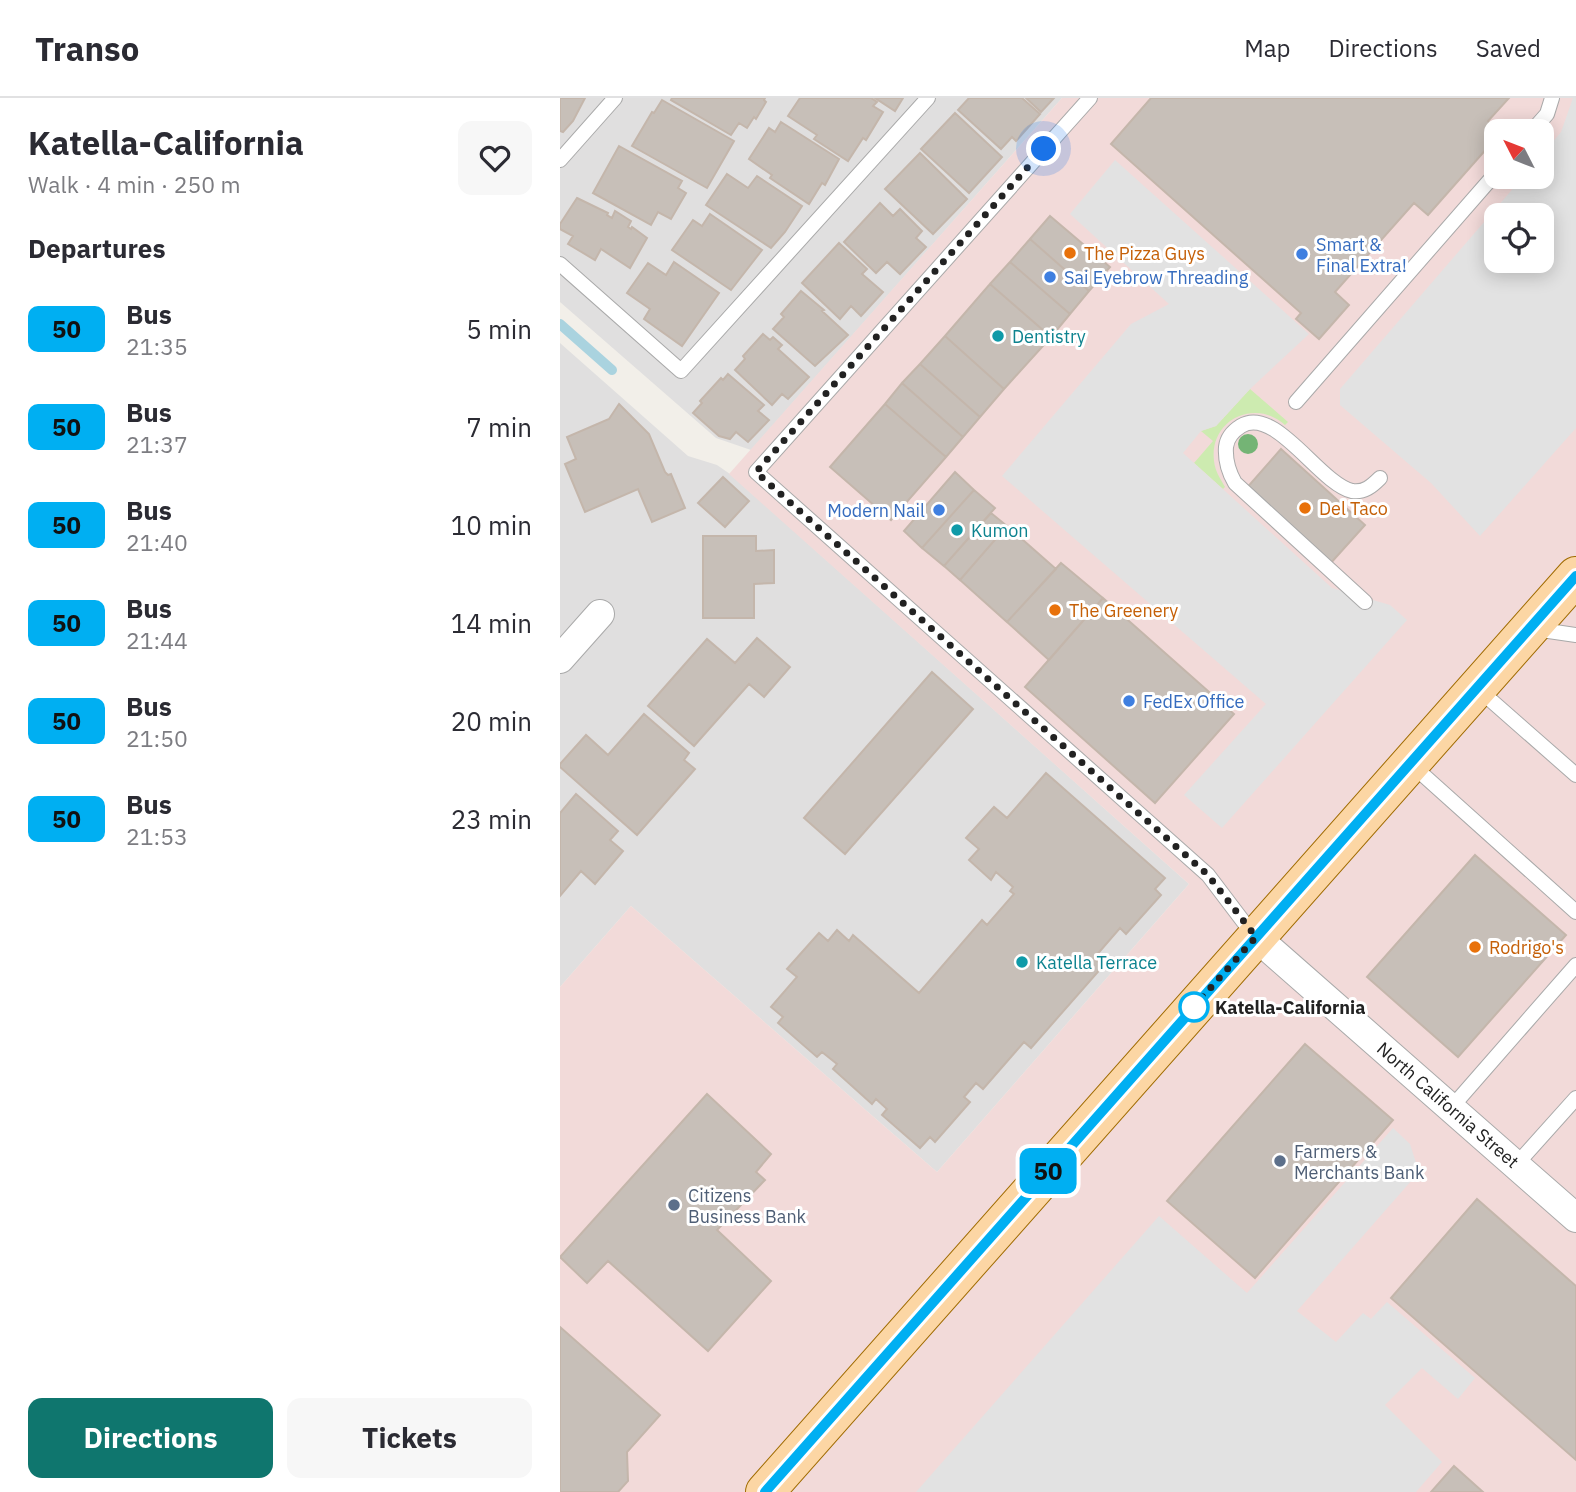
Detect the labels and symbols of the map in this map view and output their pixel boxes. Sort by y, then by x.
north arrow [1484,119,1554,189]
your location [1026,131,1061,166]
place label: Smart & Final Extra! [1316,233,1407,277]
place label: The Pizza Guys [1084,242,1205,265]
marker: The Pizza Guys [1062,245,1078,261]
marker: Smart & Final Extra! [1294,246,1310,262]
place label: Sai Eyebrow Threading [1064,266,1249,289]
marker: Sai Eyebrow Threading [1042,269,1058,285]
place label: Dentistry [1012,325,1086,348]
marker: Dentistry [990,328,1006,344]
place label: Del Taco [1319,497,1388,520]
place label: Modern Nail [827,499,925,522]
marker: Del Taco [1297,500,1313,516]
marker: Modern Nail [931,502,947,518]
place label: Kumon [971,519,1028,542]
marker: Kumon [949,522,965,538]
place label: The Greenery [1069,599,1178,622]
marker: The Greenery [1047,602,1063,618]
place label: FedEx Office [1143,690,1245,713]
marker: FedEx Office [1121,693,1137,709]
place label: Rodrigo's [1489,936,1564,959]
marker: Rodrigo's [1467,939,1483,955]
place label: Katella Terrace [1036,951,1157,974]
marker: Katella Terrace [1014,954,1030,970]
marker: Katella-California [1179,992,1209,1022]
place label: Katella-California [1215,996,1365,1019]
street label: North California Street [1372,1037,1524,1173]
place label: Farmers & Merchants Bank [1294,1140,1425,1184]
line badge: 50 [1016,1148,1080,1194]
marker: Farmers & Merchants Bank [1272,1153,1288,1169]
place label: Citizens Business Bank [688,1184,807,1228]
marker: Citizens Business Bank [666,1197,682,1213]

